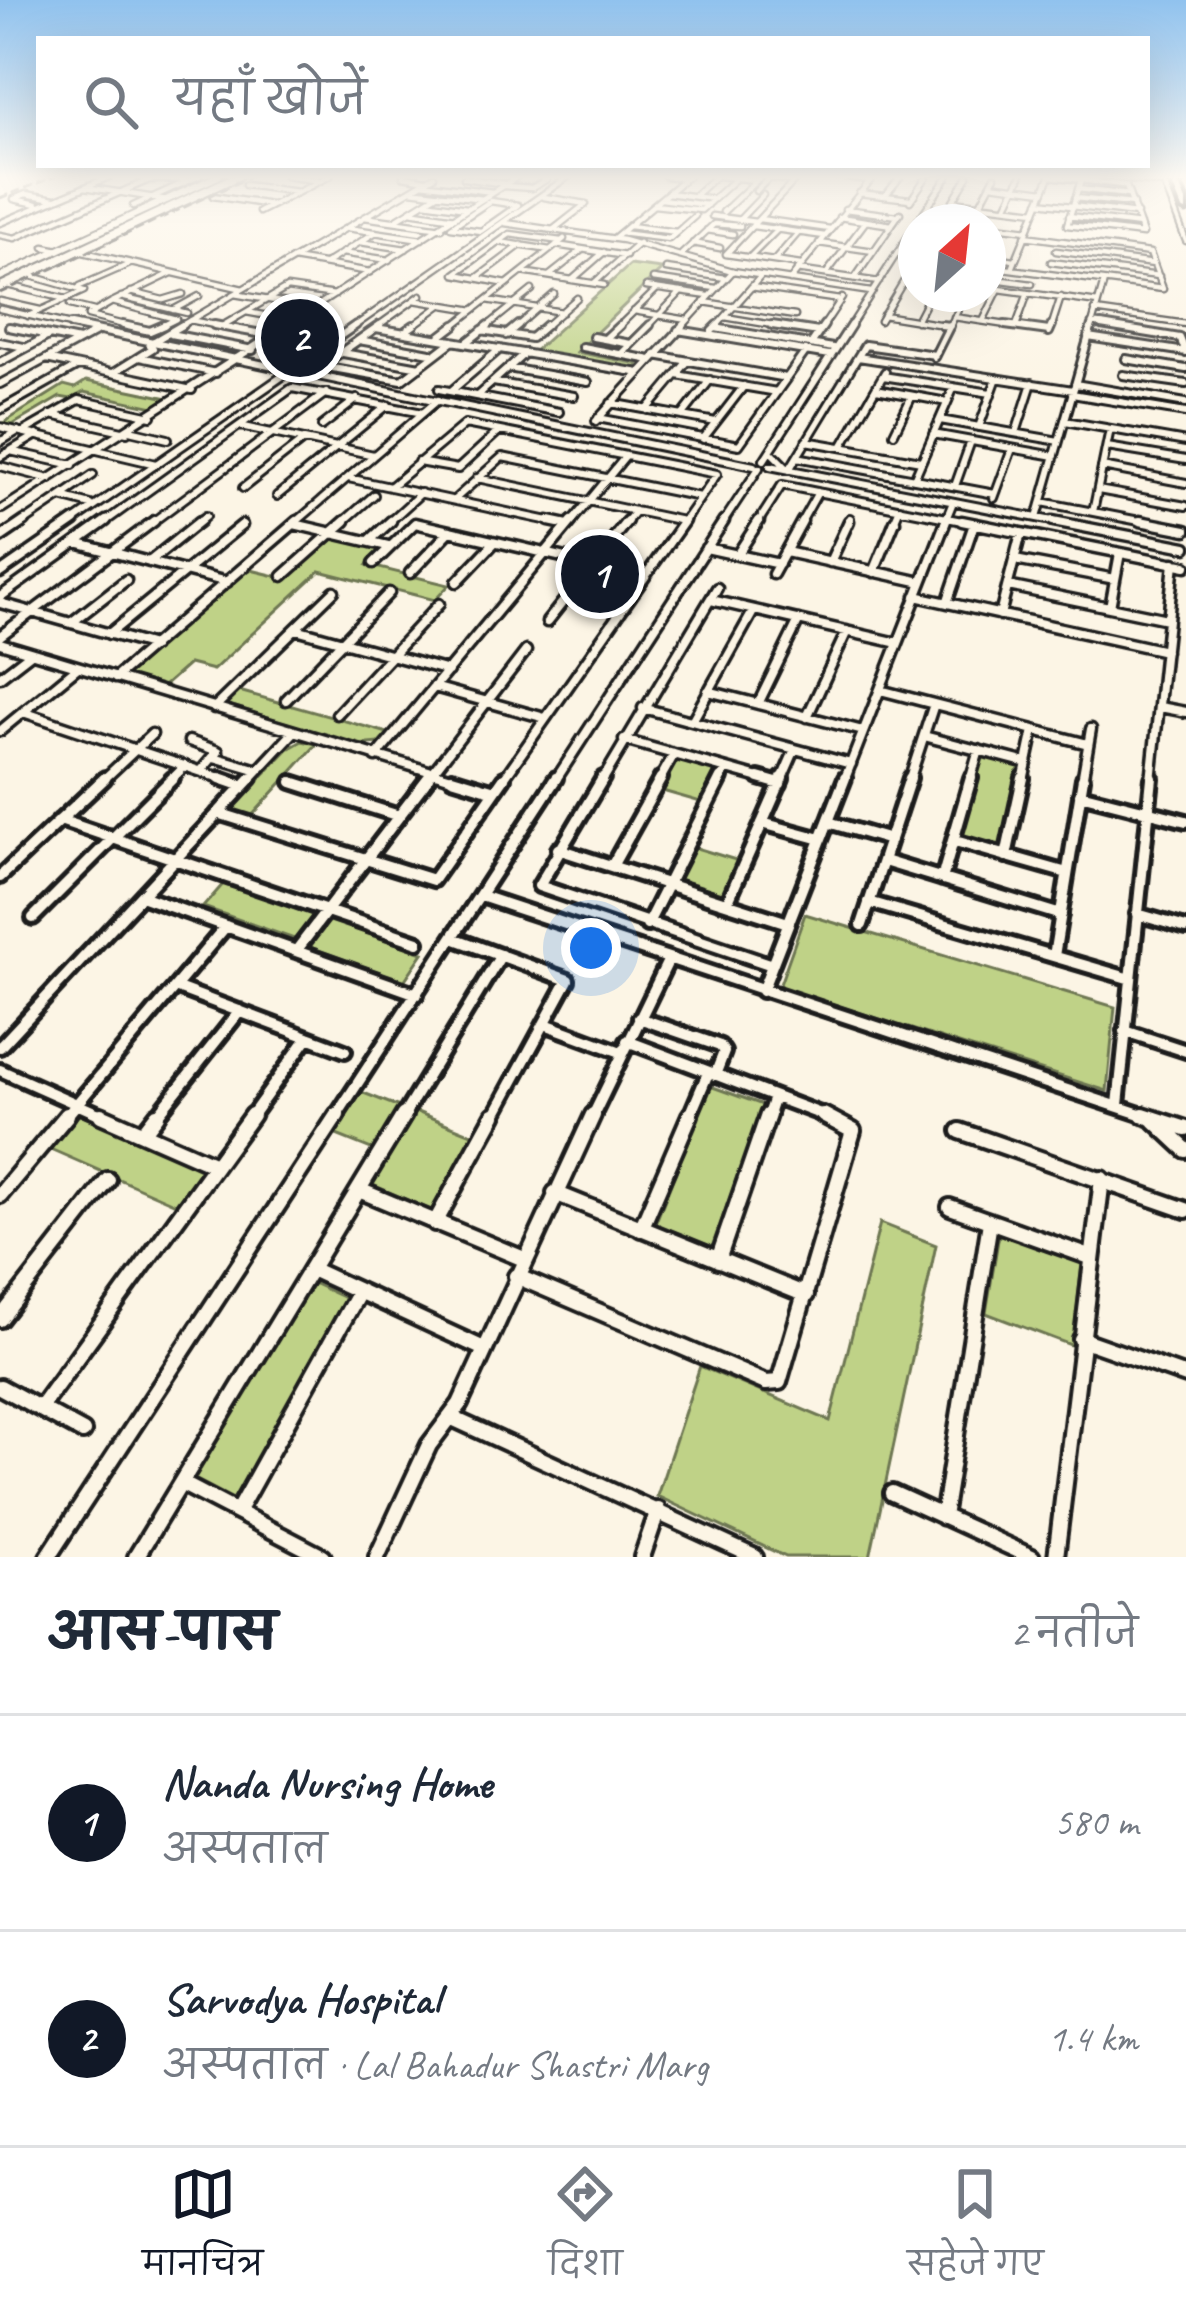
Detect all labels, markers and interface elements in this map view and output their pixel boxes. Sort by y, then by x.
search box [36,36,1150,168]
icon: search [78,69,144,135]
text: यहाँ खोजें [174,71,367,128]
north arrow [898,204,1006,312]
pin: 2 [261,293,339,383]
pin: 1 [561,529,639,619]
your location [561,918,621,978]
text: आस-पास [48,1600,277,1664]
text: 2 नतीजे [1010,1609,1138,1658]
text: Nanda Nursing Home [162,1755,492,1812]
text: 1 [78,1798,96,1847]
text: 580 m [1054,1798,1138,1847]
text: अस्पताल [162,1825,328,1874]
text: Sarvodya Hospital [162,1971,440,2028]
text: 2 [78,2014,96,2063]
text: 1.4 km [1048,2014,1138,2063]
text: अस्पताल · Lal Bahadur Shastri Marg [162,2041,708,2090]
tab: मानचित्र [142,2161,263,2300]
tab: दिशा [548,2161,623,2300]
tab: सहेजे गए [907,2161,1044,2300]

